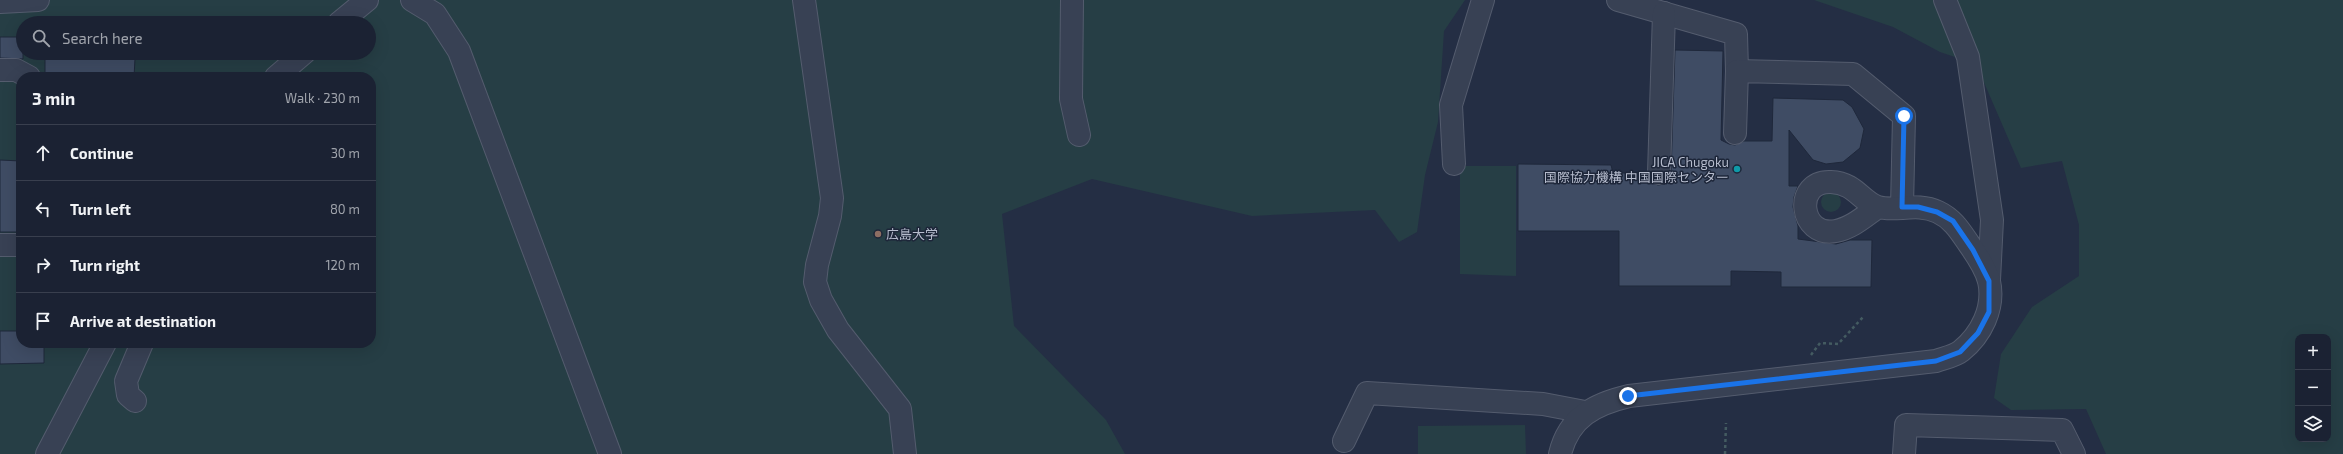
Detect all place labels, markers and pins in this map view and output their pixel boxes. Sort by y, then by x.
place label: JICA Chugoku 国際協力機構 中国国際センター [1544,154,1729,185]
marker: JICA Chugoku 国際協力機構 中国国際センター [1732,164,1742,174]
place label: 広島大学 [886,226,938,242]
marker: 広島大学 [873,229,883,239]

